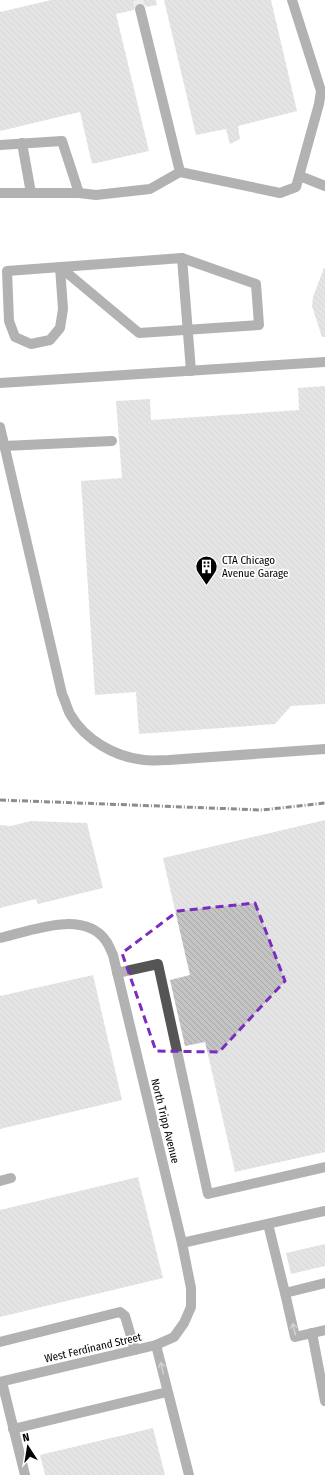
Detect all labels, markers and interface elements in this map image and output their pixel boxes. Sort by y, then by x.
building icon: CTA Chicago Avenue Garage [193,553,219,586]
place label: CTA Chicago Avenue Garage [222,554,289,580]
street label: North Tripp Avenue [148,1077,182,1165]
one-way arrow [289,1323,297,1336]
street label: West Ferdinand Street [43,1330,143,1365]
one-way arrow [157,1362,165,1375]
north arrow [8,1427,48,1467]
text: N [21,1431,31,1445]

